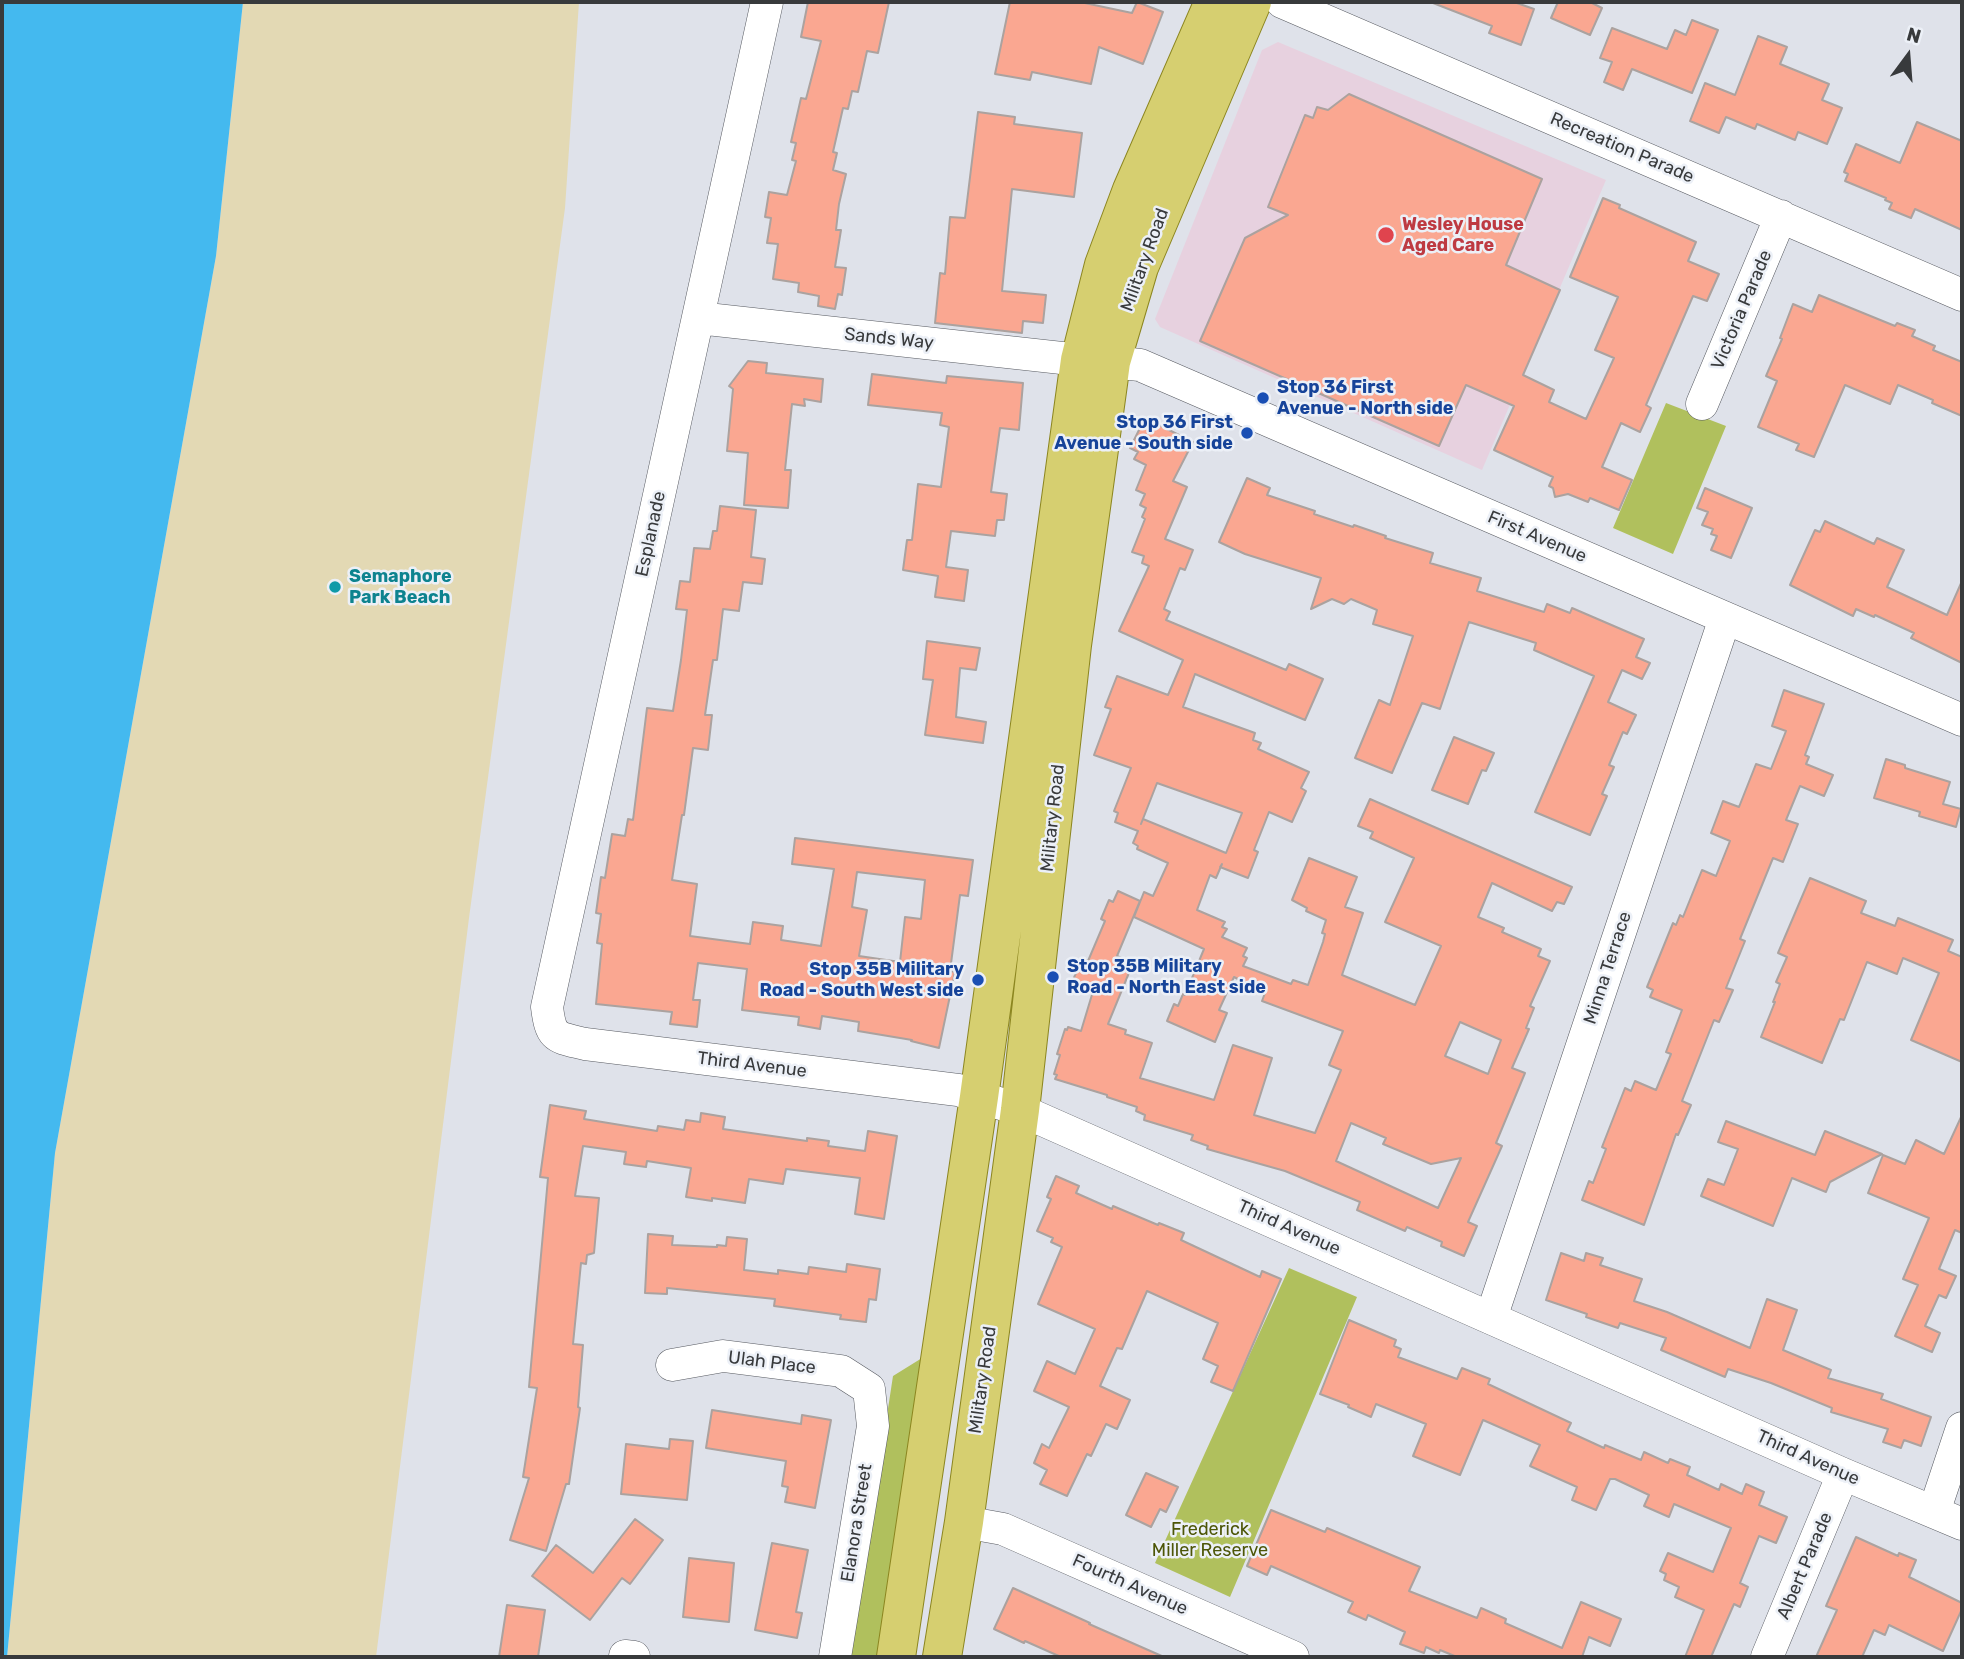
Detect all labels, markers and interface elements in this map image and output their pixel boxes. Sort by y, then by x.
north arrow [1873,21,1943,91]
text: N [1904,22,1924,48]
street label: Recreation Parade [1547,108,1697,188]
street label: Military Road [1116,205,1174,315]
place label: Wesley House Aged Care [1402,214,1524,256]
marker: Wesley House Aged Care [1376,225,1396,245]
street label: Victoria Parade [1707,247,1777,373]
street label: Sands Way [843,324,935,354]
place label: Stop 36 First Avenue - North side [1277,377,1454,420]
marker: Stop 36 First Avenue - North side [1255,390,1271,406]
place label: Stop 36 First Avenue - South side [1054,412,1233,454]
marker: Stop 36 First Avenue - South side [1239,425,1255,441]
street label: Esplanade [631,489,671,579]
street label: First Avenue [1484,506,1590,568]
place label: Semaphore Park Beach [349,566,452,608]
marker: Semaphore Park Beach [327,579,343,595]
street label: Military Road [1037,763,1069,873]
street label: Minna Terrace [1580,909,1636,1027]
place label: Stop 35B Military Road - North East side [1067,956,1266,998]
place label: Stop 35B Military Road - South West side [759,959,964,1002]
marker: Stop 35B Military Road - North East side [1045,969,1061,985]
marker: Stop 35B Military Road - South West side [970,972,986,988]
street label: Third Avenue [696,1048,808,1082]
street label: Third Avenue [1234,1196,1344,1260]
street label: Military Road [965,1325,1001,1435]
street label: Ulah Place [727,1347,817,1379]
street label: Third Avenue [1753,1426,1863,1490]
street label: Elanora Street [837,1462,877,1584]
street label: Albert Parade [1773,1509,1837,1623]
park label: Frederick Miller Reserve [1152,1519,1268,1562]
street label: Fourth Avenue [1069,1550,1191,1620]

